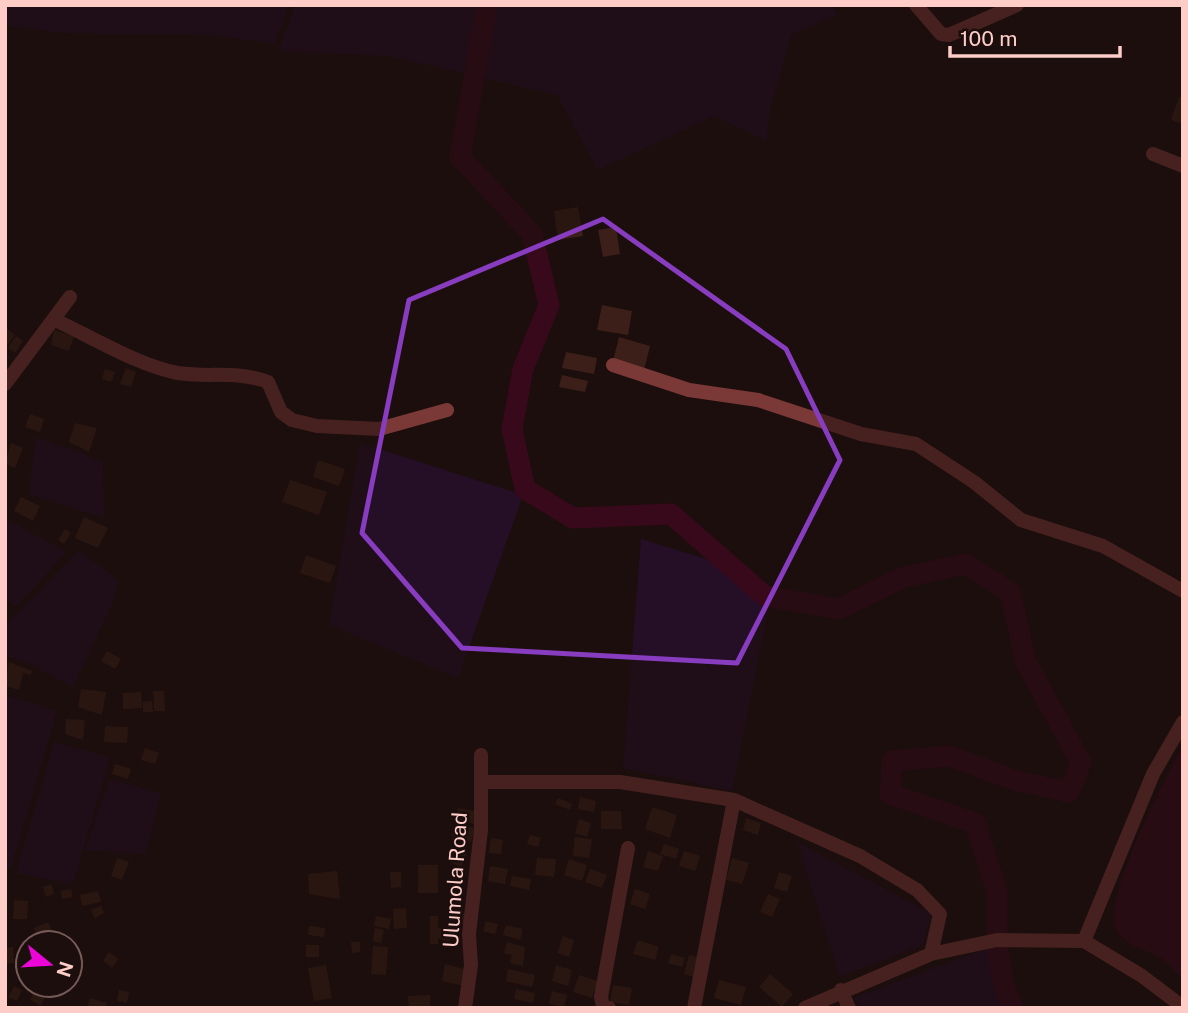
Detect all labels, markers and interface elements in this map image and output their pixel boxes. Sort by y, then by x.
scale bar [950,14,1120,58]
text: 100 m [960,26,1017,51]
street label: Ulumola Road [438,811,472,949]
north arrow [14,929,84,999]
text: N [52,959,78,980]

